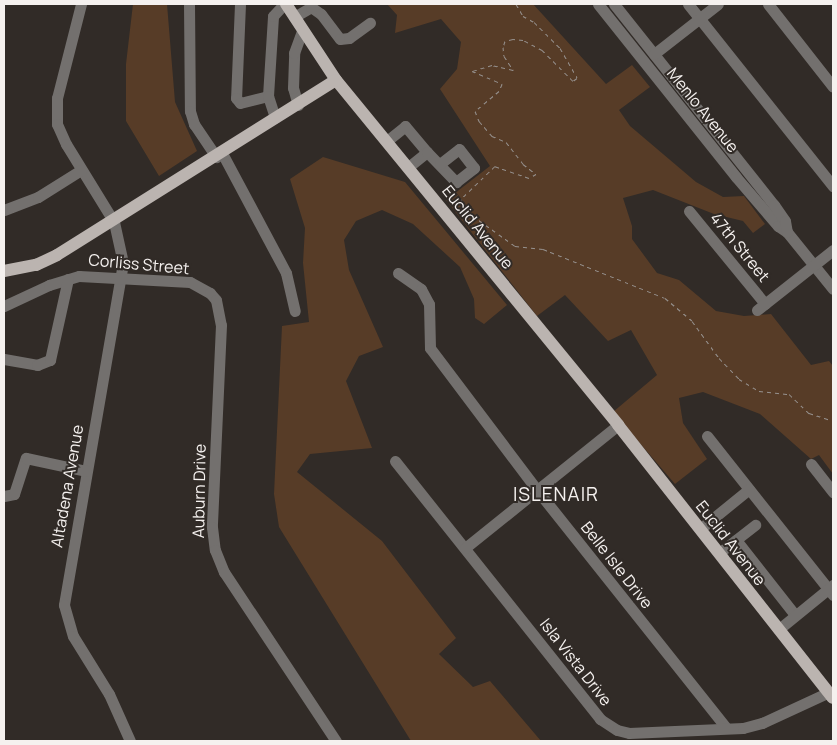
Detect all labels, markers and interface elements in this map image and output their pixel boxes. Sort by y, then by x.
street label: Menlo Avenue [663,64,743,156]
street label: Euclid Avenue [438,181,518,273]
street label: 47th Street [706,208,774,286]
street label: Corliss Street [88,250,190,278]
street label: Altadena Avenue [47,423,87,549]
street label: Auburn Drive [189,444,209,538]
district label: ISLENAIR [512,484,600,506]
street label: Euclid Avenue [692,497,770,589]
street label: Belle Isle Drive [577,518,657,612]
street label: Isla Vista Drive [536,615,616,709]

